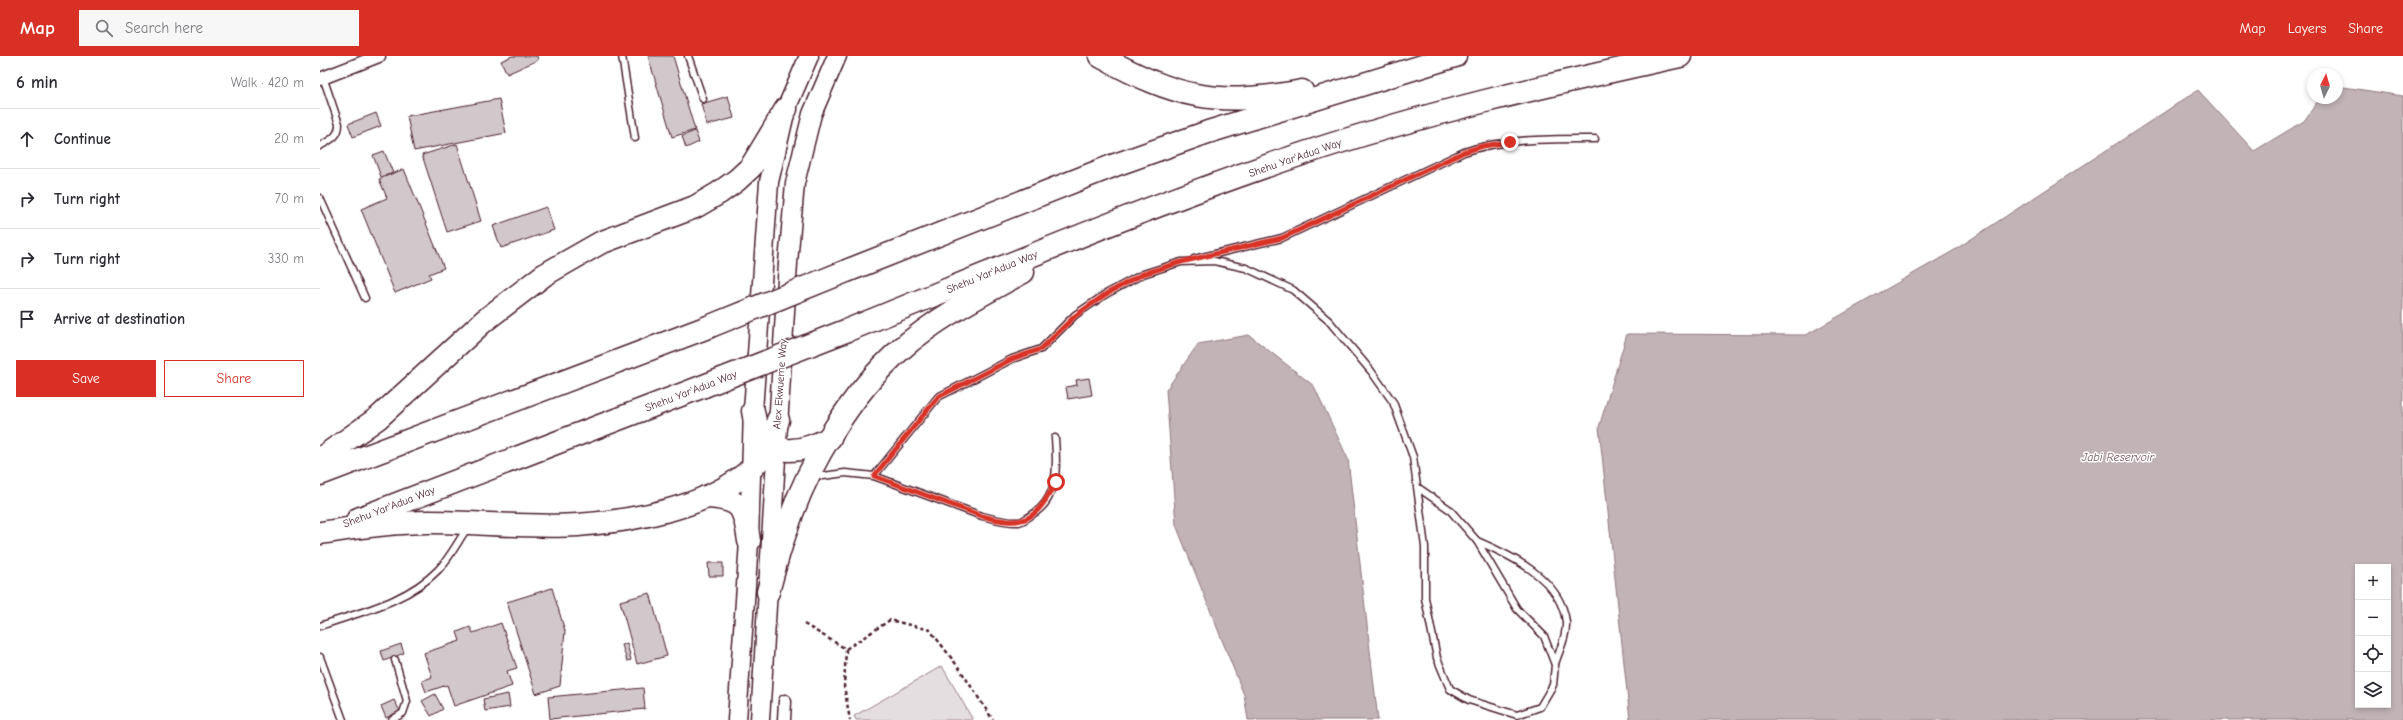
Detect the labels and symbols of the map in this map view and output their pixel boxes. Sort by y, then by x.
north arrow [2307,68,2343,104]
route end [1501,133,1519,151]
street label: Shehu Yar'Adua Way [1247,136,1343,180]
street label: Shehu Yar'Adua Way [944,248,1040,296]
street label: Alex Ekwueme Way [770,338,790,430]
street label: Shehu Yar'Adua Way [643,367,739,415]
water label: Jabi Reservoir [2081,450,2156,464]
route start [1047,473,1065,491]
street label: Shehu Yar'Adua Way [341,483,437,531]

